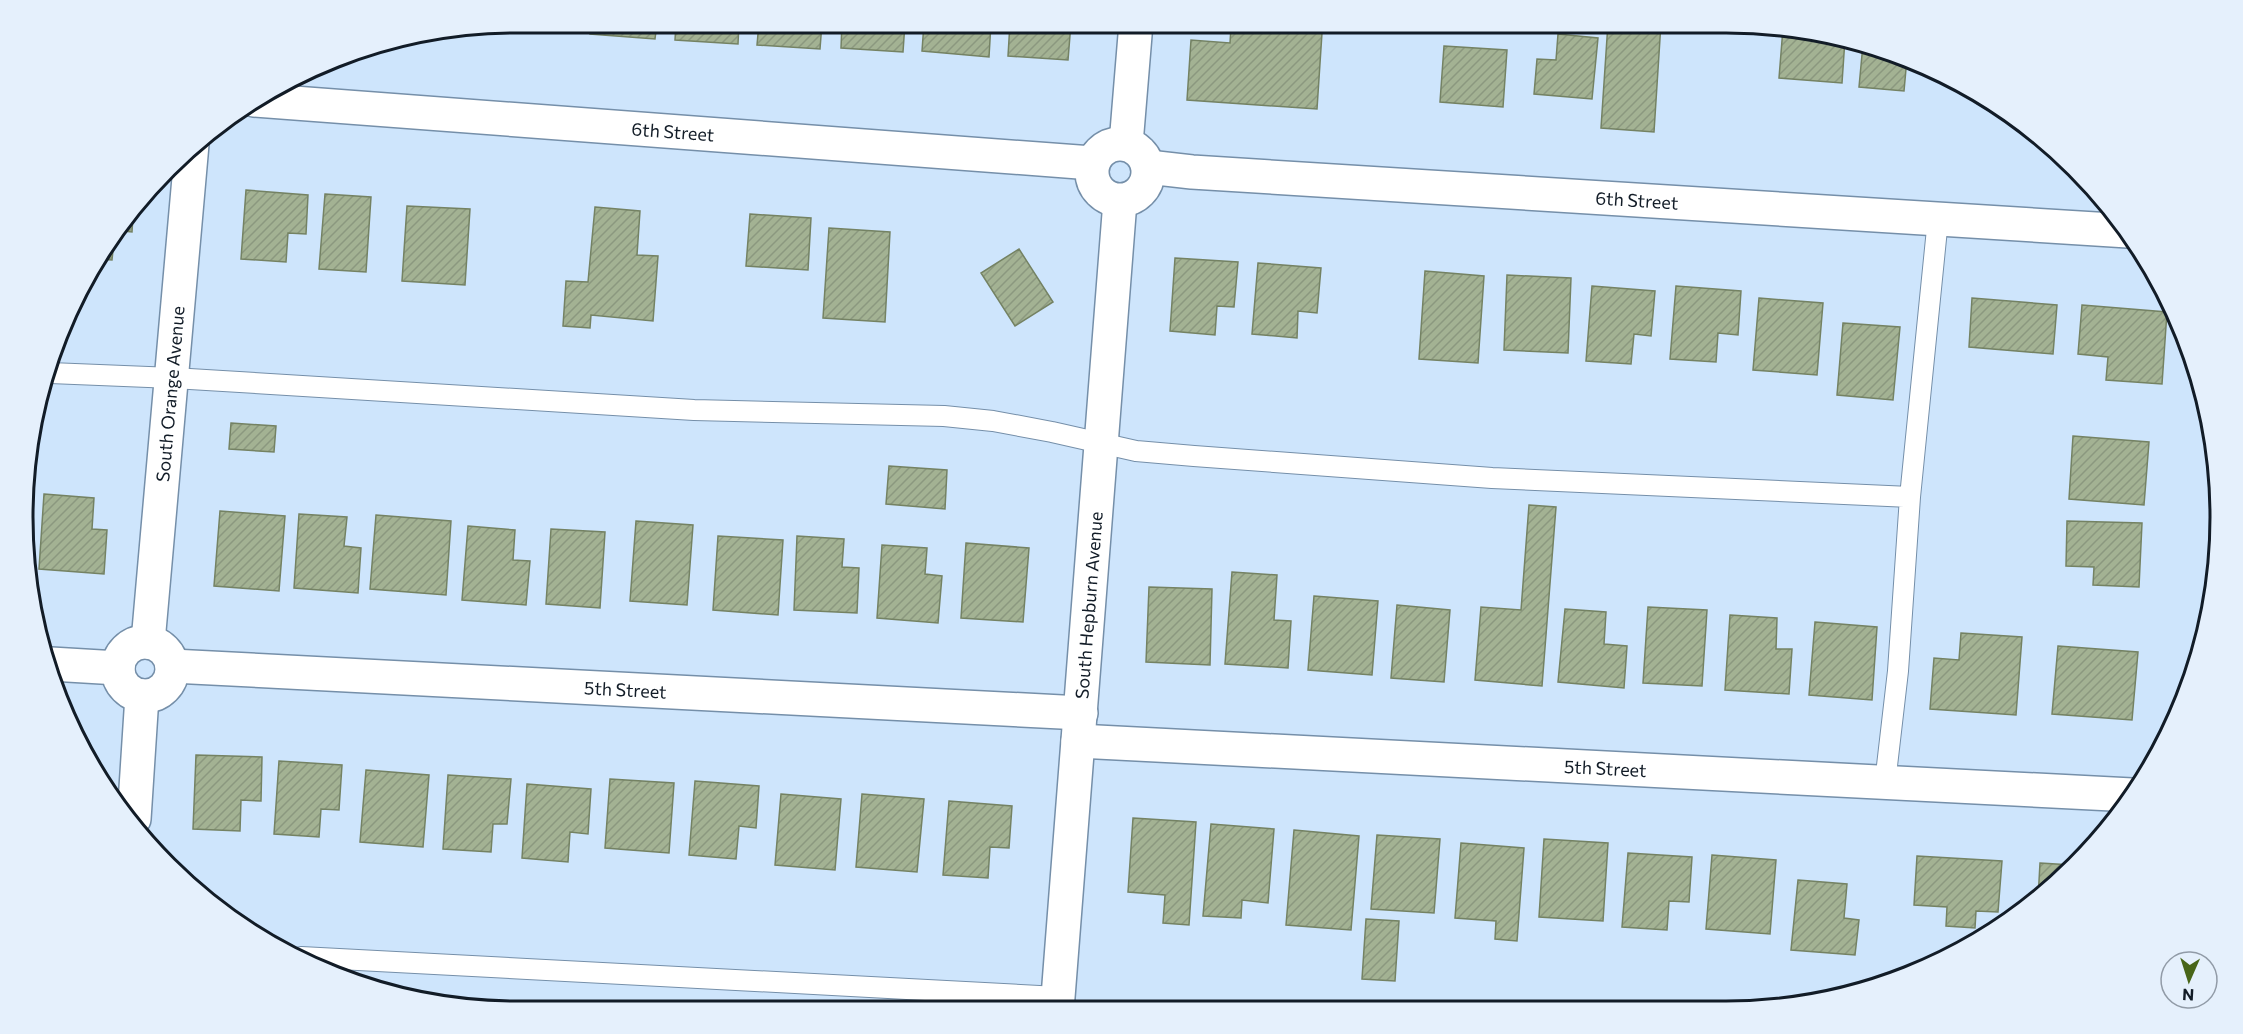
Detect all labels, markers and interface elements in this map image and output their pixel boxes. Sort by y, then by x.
street label: 6th Street [631,117,715,146]
street label: 6th Street [1595,186,1679,214]
street label: South Orange Avenue [151,305,189,483]
street label: South Hepburn Avenue [1070,511,1107,700]
street label: 5th Street [584,676,667,703]
street label: 5th Street [1564,755,1647,781]
north arrow [2159,950,2219,1010]
text: N [2182,986,2195,1005]

